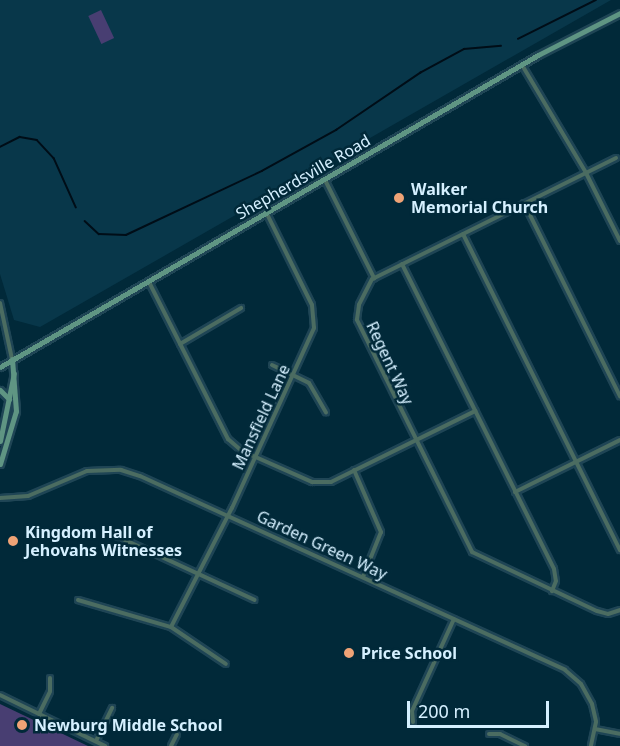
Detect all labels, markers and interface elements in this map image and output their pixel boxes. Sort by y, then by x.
street label: Shepherdsville Road [232,131,374,223]
place label: Walker Memorial Church [411,179,548,217]
marker: Walker Memorial Church [392,191,406,205]
street label: Regent Way [362,318,418,408]
street label: Mansfield Lane [228,361,294,473]
street label: Garden Green Way [254,506,390,584]
place label: Kingdom Hall of Jehovahs Witnesses [25,522,182,560]
marker: Kingdom Hall of Jehovahs Witnesses [6,534,20,548]
place label: Price School [361,643,457,663]
marker: Price School [342,646,356,660]
scale bar [410,689,552,727]
text: 200 m [418,699,470,723]
place label: Newburg Middle School [34,715,223,735]
marker: Newburg Middle School [15,718,29,732]

